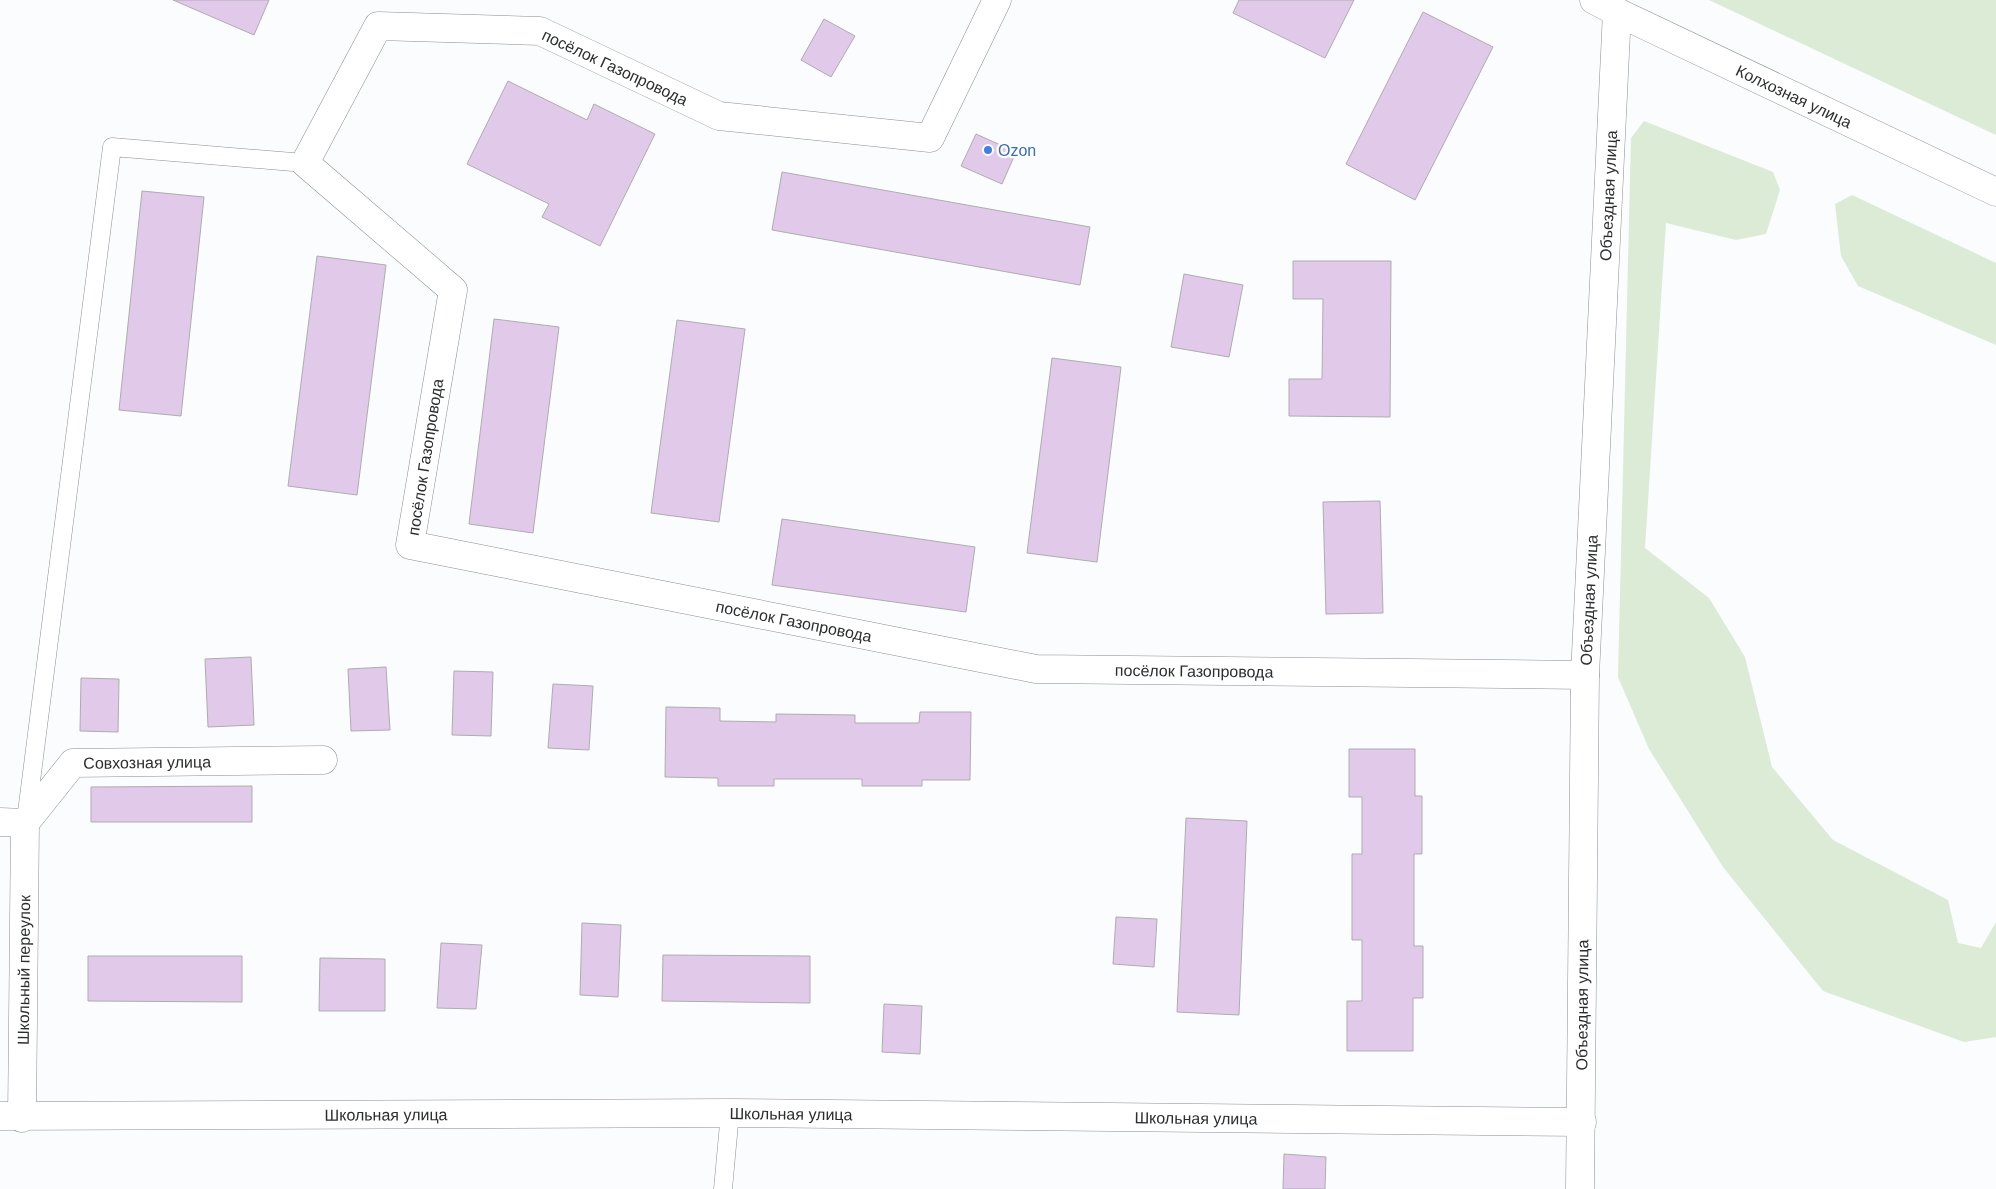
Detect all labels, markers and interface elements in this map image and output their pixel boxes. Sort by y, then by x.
street label: посёлок Газопровода [539,26,690,109]
street label: Колхозная улица [1733,62,1854,131]
street label: Объездная улица [1597,130,1620,261]
place label: Ozon [998,142,1036,159]
marker: Ozon [982,144,994,156]
street label: посёлок Газопровода [405,377,446,537]
street label: Объездная улица [1577,534,1601,666]
street label: посёлок Газопровода [714,598,873,645]
street label: посёлок Газопровода [1115,662,1274,681]
street label: Совхозная улица [83,753,211,772]
street label: Школьный переулок [15,894,33,1045]
street label: Объездная улица [1573,939,1591,1071]
street label: Школьная улица [729,1105,853,1123]
street label: Школьная улица [324,1106,448,1124]
street label: Школьная улица [1134,1109,1258,1128]

